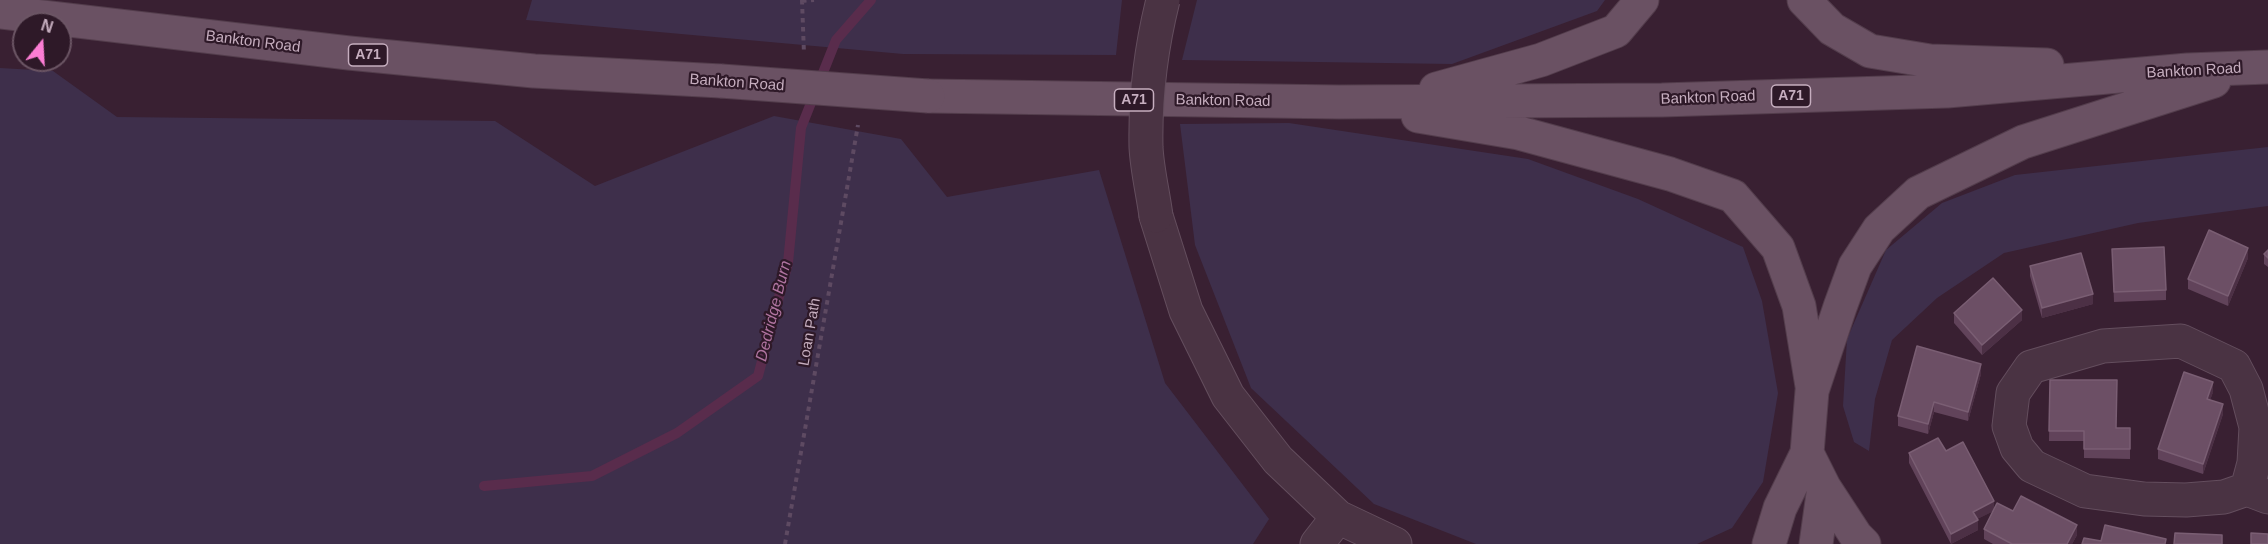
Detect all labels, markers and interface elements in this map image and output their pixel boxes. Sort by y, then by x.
north arrow [12,12,72,72]
text: N [39,16,55,36]
street label: Bankton Road [205,27,301,57]
road number: A71 [348,44,388,66]
street label: Bankton Road [2146,60,2242,82]
street label: Bankton Road [689,71,785,95]
road number: A71 [1772,85,1810,107]
street label: Bankton Road [1660,87,1756,109]
road number: A71 [1114,89,1154,111]
street label: Bankton Road [1175,91,1271,111]
water label: Dedridge Burn [752,259,796,363]
street label: Loan Path [795,297,825,367]

